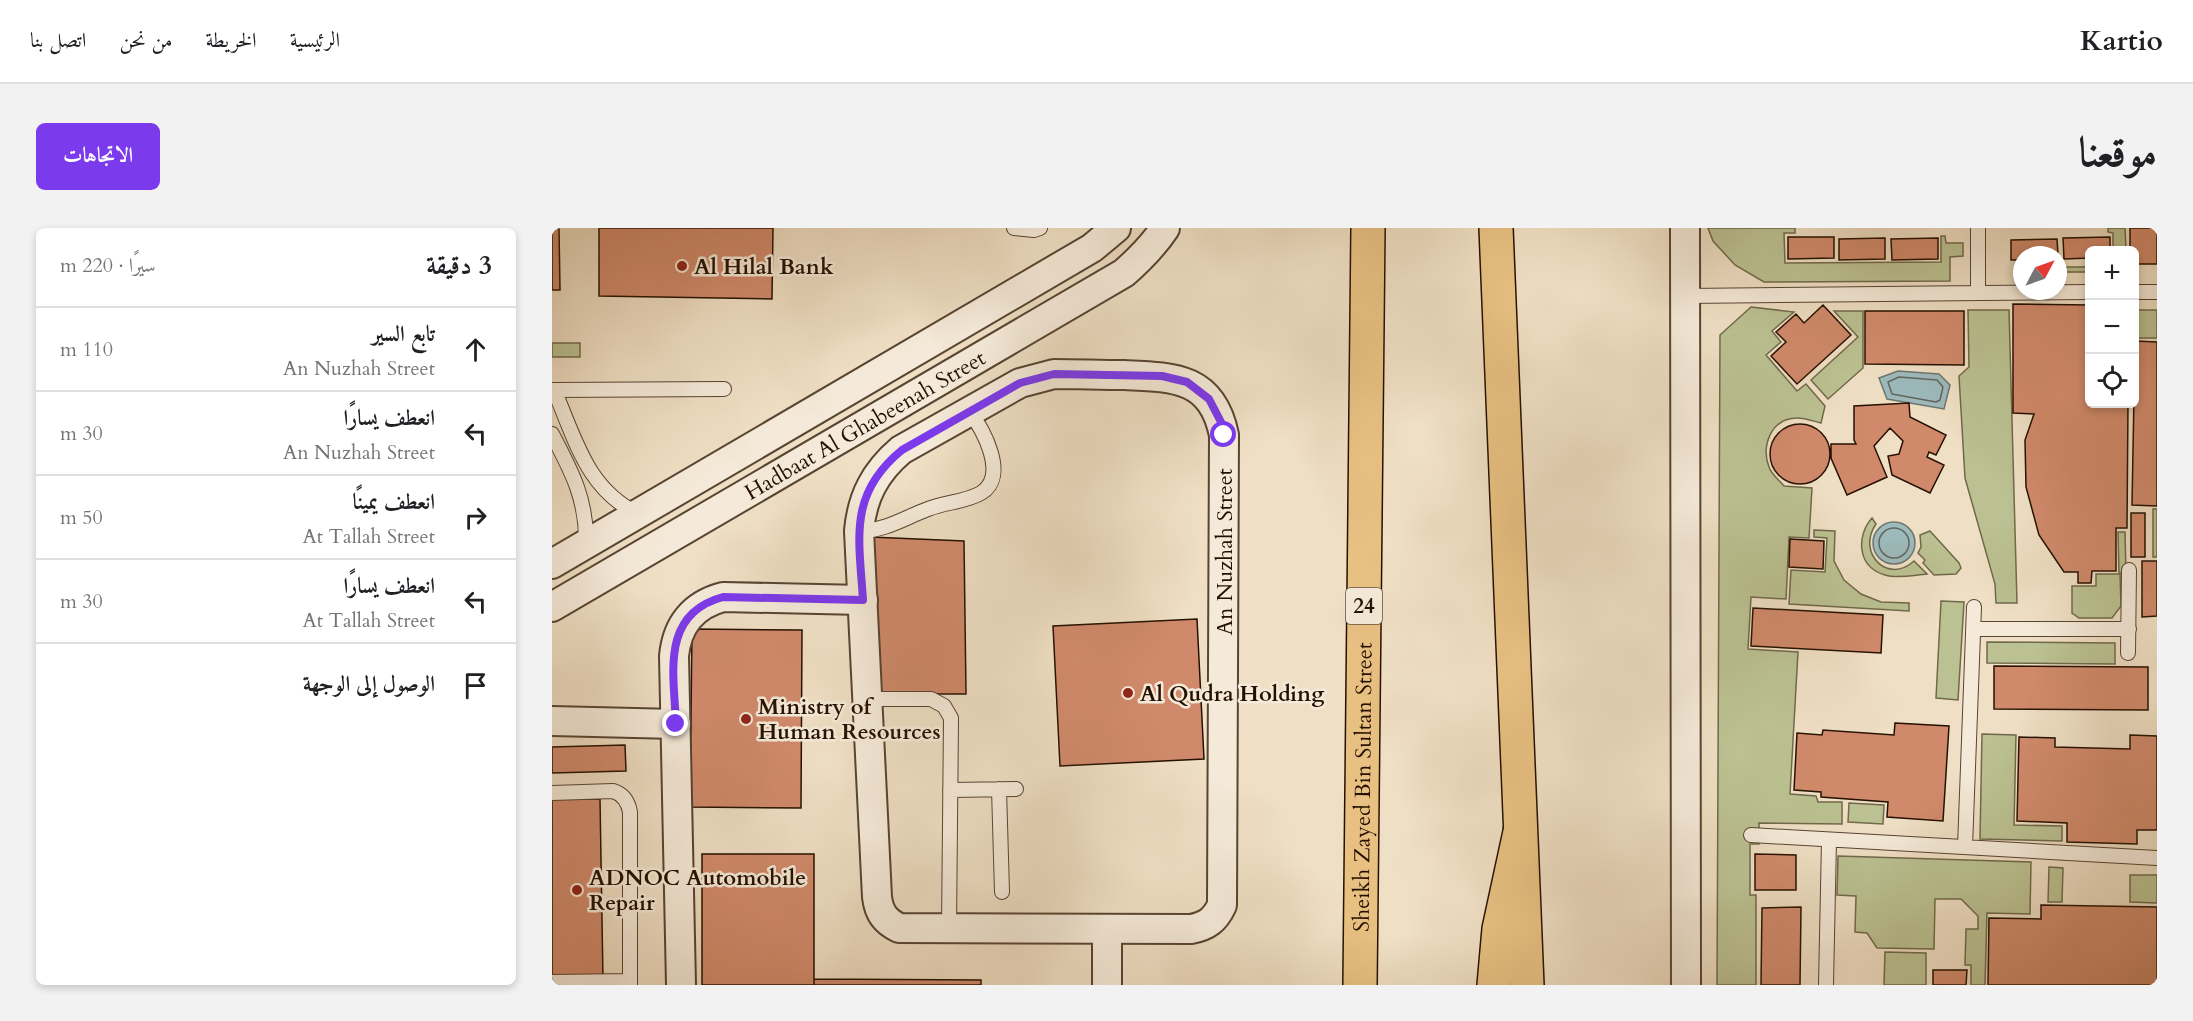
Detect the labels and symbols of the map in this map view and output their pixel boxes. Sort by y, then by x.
north arrow [2013,246,2067,300]
place label: Al Hilal Bank [694,252,834,282]
marker: Al Hilal Bank [675,259,689,273]
street label: Hadbaat Al Ghabeenah Street [739,343,991,507]
route start [1210,421,1236,447]
street label: An Nuzhah Street [1210,468,1240,636]
road number: 24 [1346,588,1382,624]
street label: Sheikh Zayed Bin Sultan Street [1347,642,1380,932]
place label: Al Qudra Holding [1140,679,1325,709]
marker: Al Qudra Holding [1121,686,1135,700]
place label: Ministry of Human Resources [758,692,941,747]
route end [662,710,688,736]
marker: Ministry of Human Resources [739,712,753,726]
place label: ADNOC Automobile Repair [589,863,806,918]
marker: ADNOC Automobile Repair [570,883,584,897]

